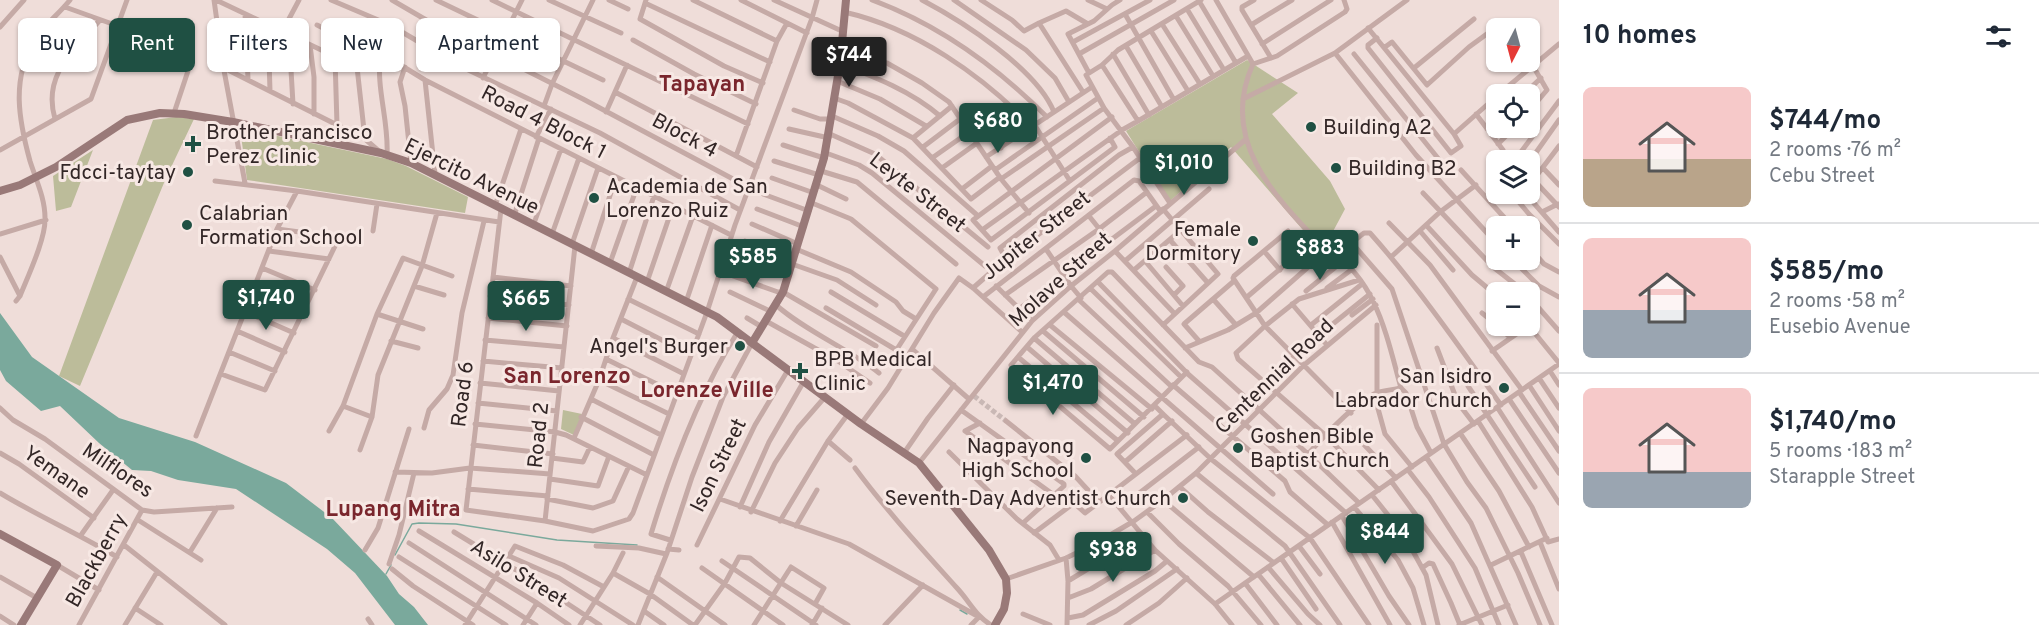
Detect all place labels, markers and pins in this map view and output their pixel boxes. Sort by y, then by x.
pin: $744 [813,37,885,88]
pin: $680 [962,103,1034,154]
place label: Building A2 [1323,115,1432,142]
place label: Brother Francisco Perez Clinic [206,120,373,171]
marker: Building A2 [1304,120,1318,134]
marker: Brother Francisco Perez Clinic [184,135,202,153]
pin: $1,010 [1135,145,1233,196]
place label: Building B2 [1348,156,1457,183]
place label: Fdcci-taytay [60,160,176,187]
marker: Building B2 [1329,161,1343,175]
marker: Fdcci-taytay [181,165,195,179]
place label: Academia de San Lorenzo Ruiz [606,174,768,225]
marker: Academia de San Lorenzo Ruiz [587,191,601,205]
place label: Calabrian Formation School [199,201,363,252]
place label: Female Dormitory [1145,217,1241,268]
marker: Calabrian Formation School [180,218,194,232]
pin: $883 [1284,230,1356,281]
marker: Female Dormitory [1246,234,1260,248]
pin: $585 [717,239,789,290]
pin: $1,740 [217,280,315,331]
pin: $665 [490,281,562,332]
place label: Angel's Burger [589,334,728,361]
marker: Angel's Burger [733,339,747,353]
place label: BPB Medical Clinic [814,347,932,398]
marker: BPB Medical Clinic [791,362,809,380]
place label: San Isidro Labrador Church [1335,364,1492,415]
pin: $1,470 [1004,365,1102,416]
marker: San Isidro Labrador Church [1497,381,1511,395]
place label: Goshen Bible Baptist Church [1250,424,1390,475]
place label: Nagpayong High School [961,434,1074,485]
marker: Goshen Bible Baptist Church [1231,441,1245,455]
marker: Nagpayong High School [1079,451,1093,465]
place label: Seventh-Day Adventist Church [884,486,1171,513]
marker: Seventh-Day Adventist Church [1176,491,1190,505]
pin: $844 [1349,514,1421,565]
pin: $938 [1077,532,1149,583]

